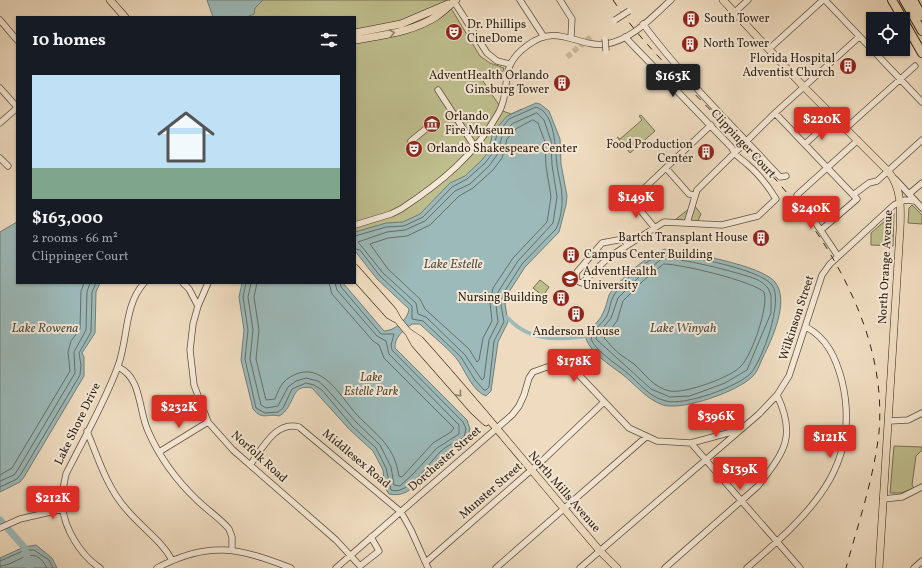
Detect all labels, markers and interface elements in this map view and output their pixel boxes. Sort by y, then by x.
building icon: South Tower [681,9,701,29]
place label: South Tower [704,11,770,27]
map controls [866,12,910,56]
button: locate [866,12,910,56]
place label: Dr. Phillips CineDome [467,17,526,47]
theatre icon: Dr. Phillips CineDome [444,22,464,42]
text: 10 homes [32,29,106,52]
icon: filters [318,29,340,51]
one-way arrow [388,30,395,38]
building icon: North Tower [680,34,700,54]
place label: North Tower [703,36,769,52]
place label: Florida Hospital Adventist Church [742,51,835,81]
building icon: Florida Hospital Adventist Church [838,56,858,76]
pin: $163K [645,64,701,98]
place label: AdventHealth Orlando Ginsburg Tower [429,68,549,98]
text: $163K [655,68,691,86]
building icon: AdventHealth Orlando Ginsburg Tower [552,73,572,93]
icon: home [150,101,222,173]
street label: Clippinger Court [707,106,779,182]
pin: $220K [794,107,850,141]
place label: Orlando Fire Museum [445,109,514,139]
text: $220K [803,111,841,129]
museum icon: Orlando Fire Museum [422,114,442,134]
place label: Food Production Center [606,137,693,167]
theatre icon: Orlando Shakespeare Center [404,139,424,159]
place label: Orlando Shakespeare Center [427,141,577,157]
building icon: Food Production Center [696,142,716,162]
pin: $149K [608,185,664,219]
text: $149K [618,189,654,207]
pin: $240K [783,196,839,230]
text: $240K [792,200,830,218]
text: $163,000 [32,207,103,230]
street label: North Orange Avenue [875,209,897,325]
building icon: Bartch Transplant House [751,228,771,248]
text: 2 rooms · 66 m² [32,230,118,248]
place label: Bartch Transplant House [618,230,748,246]
building icon: Campus Center Building [561,245,581,265]
place label: Campus Center Building [584,247,713,263]
text: Clippinger Court [32,248,128,266]
water label: Lake Estelle [424,256,483,274]
place label: AdventHealth University [583,264,657,294]
school or university icon: AdventHealth University [560,269,580,289]
street label: Wilkinson Street [776,273,818,363]
building icon: Nursing Building [551,288,571,308]
place label: Nursing Building [458,290,548,306]
building icon: Anderson House [566,304,586,324]
water label: Lake Rowena [11,320,79,338]
water label: Lake Winyah [650,320,717,338]
place label: Anderson House [532,324,620,340]
pin: $178K [546,349,602,383]
text: $178K [556,353,592,371]
park label: Lake Estelle Park [344,370,399,400]
street label: Lake Shore Drive [51,380,105,468]
one-way arrow [455,390,462,397]
pin: $232K [151,395,207,429]
text: $232K [161,399,197,417]
pin: $396K [688,404,744,438]
text: $396K [697,408,735,426]
street label: Dorchester Street [405,423,485,495]
pin: $121K [802,425,858,459]
street label: Middlesex Road [319,426,394,492]
street label: Norfolk Road [228,428,291,487]
text: $121K [813,429,847,447]
street label: North Mills Avenue [524,448,604,536]
pin: $139K [712,457,768,491]
street label: Munster Street [456,459,526,523]
text: $139K [722,461,758,479]
pin: $212K [25,486,81,520]
text: $212K [35,490,71,508]

